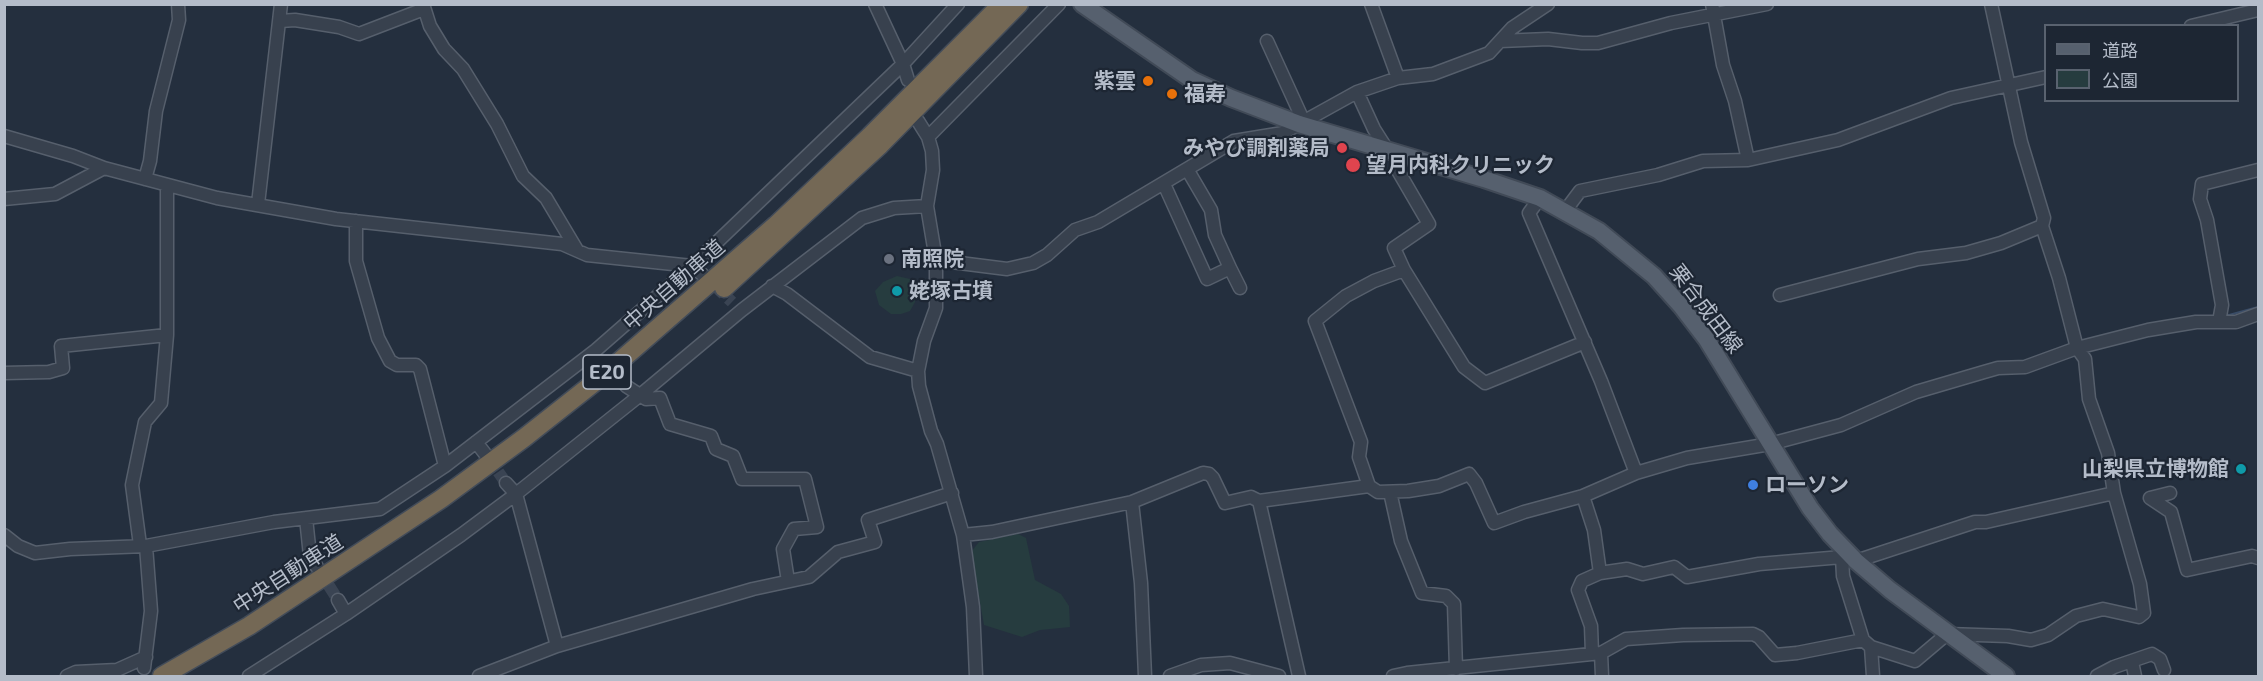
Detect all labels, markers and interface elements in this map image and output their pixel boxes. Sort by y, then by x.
legend [2044,24,2239,102]
text: 道路 [2102,39,2138,61]
place label: 紫雲 [1094,68,1136,94]
text: 公園 [2102,69,2138,91]
marker: 紫雲 [1141,74,1155,88]
place label: 福寿 [1184,81,1226,107]
marker: 福寿 [1165,87,1179,101]
place label: みやび調剤薬局 [1183,135,1330,161]
marker: みやび調剤薬局 [1335,141,1349,155]
place label: 望月内科クリニック [1366,152,1555,178]
marker: 望月内科クリニック [1344,156,1362,174]
street label: 中央自動車道 [618,234,730,336]
place label: 南照院 [901,246,964,272]
marker: 南照院 [882,252,896,266]
street label: 栗合成田線 [1664,259,1748,359]
place label: 姥塚古墳 [909,278,993,304]
marker: 姥塚古墳 [890,284,904,298]
road number: E20 [583,355,631,389]
place label: 山梨県立博物館 [2082,456,2229,482]
marker: 山梨県立博物館 [2234,462,2248,476]
place label: ローソン [1765,472,1849,498]
marker: ローソン [1746,478,1760,492]
street label: 中央自動車道 [228,529,348,619]

